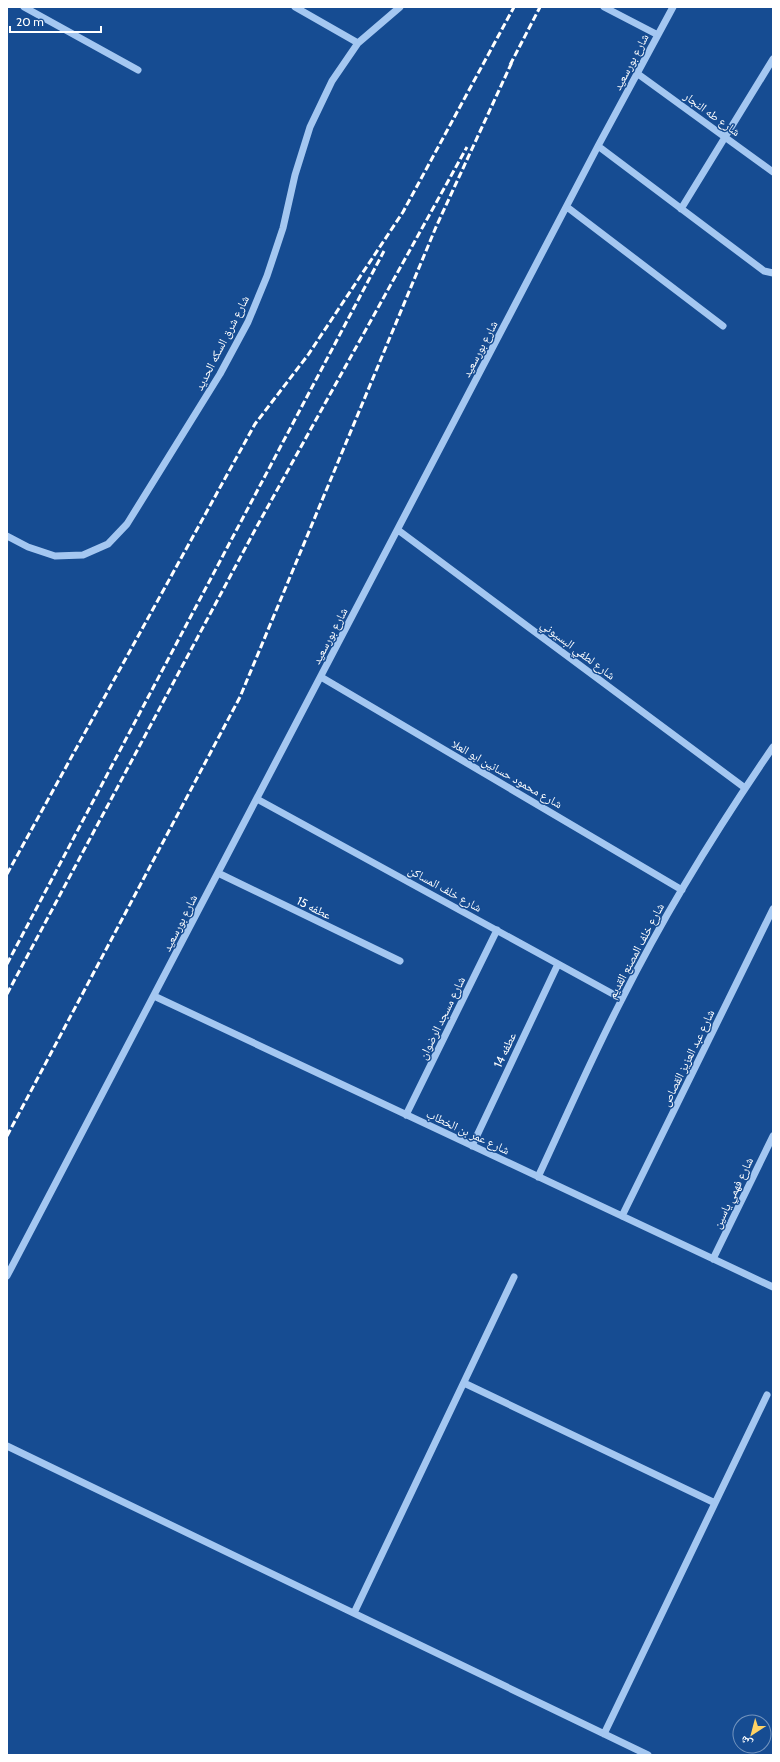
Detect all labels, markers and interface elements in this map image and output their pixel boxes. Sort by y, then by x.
scale bar [10,8,101,34]
text: 20 m [16,14,44,29]
street label: شارع بورسعيد [609,31,653,93]
street label: شارع طه النجار [680,88,744,140]
street label: شارع شرق السكه الحديد [191,293,253,393]
street label: شارع بورسعيد [458,318,502,380]
street label: شارع بورسعيد [308,605,352,667]
street label: شارع لطفي البسيوني [536,617,619,685]
street label: شارع محمود حسانين ابو العلا [449,736,565,812]
street label: شارع خلف المساكن [405,862,485,916]
street label: شارع بورسعيد [159,892,201,954]
street label: عطفه 15 [294,893,334,922]
street label: شارع خلف المصنع القديم [604,900,668,1002]
street label: شارع مسجد الرضوان [415,974,469,1062]
street label: شارع عبد العزيز القصاص [658,1007,718,1109]
street label: عطفه 14 [490,1030,519,1070]
street label: شارع عمر بن الخطاب [424,1106,512,1158]
street label: شارع فهمي ياسين [709,1155,759,1232]
north arrow [732,1714,772,1754]
text: ش [737,1732,756,1751]

